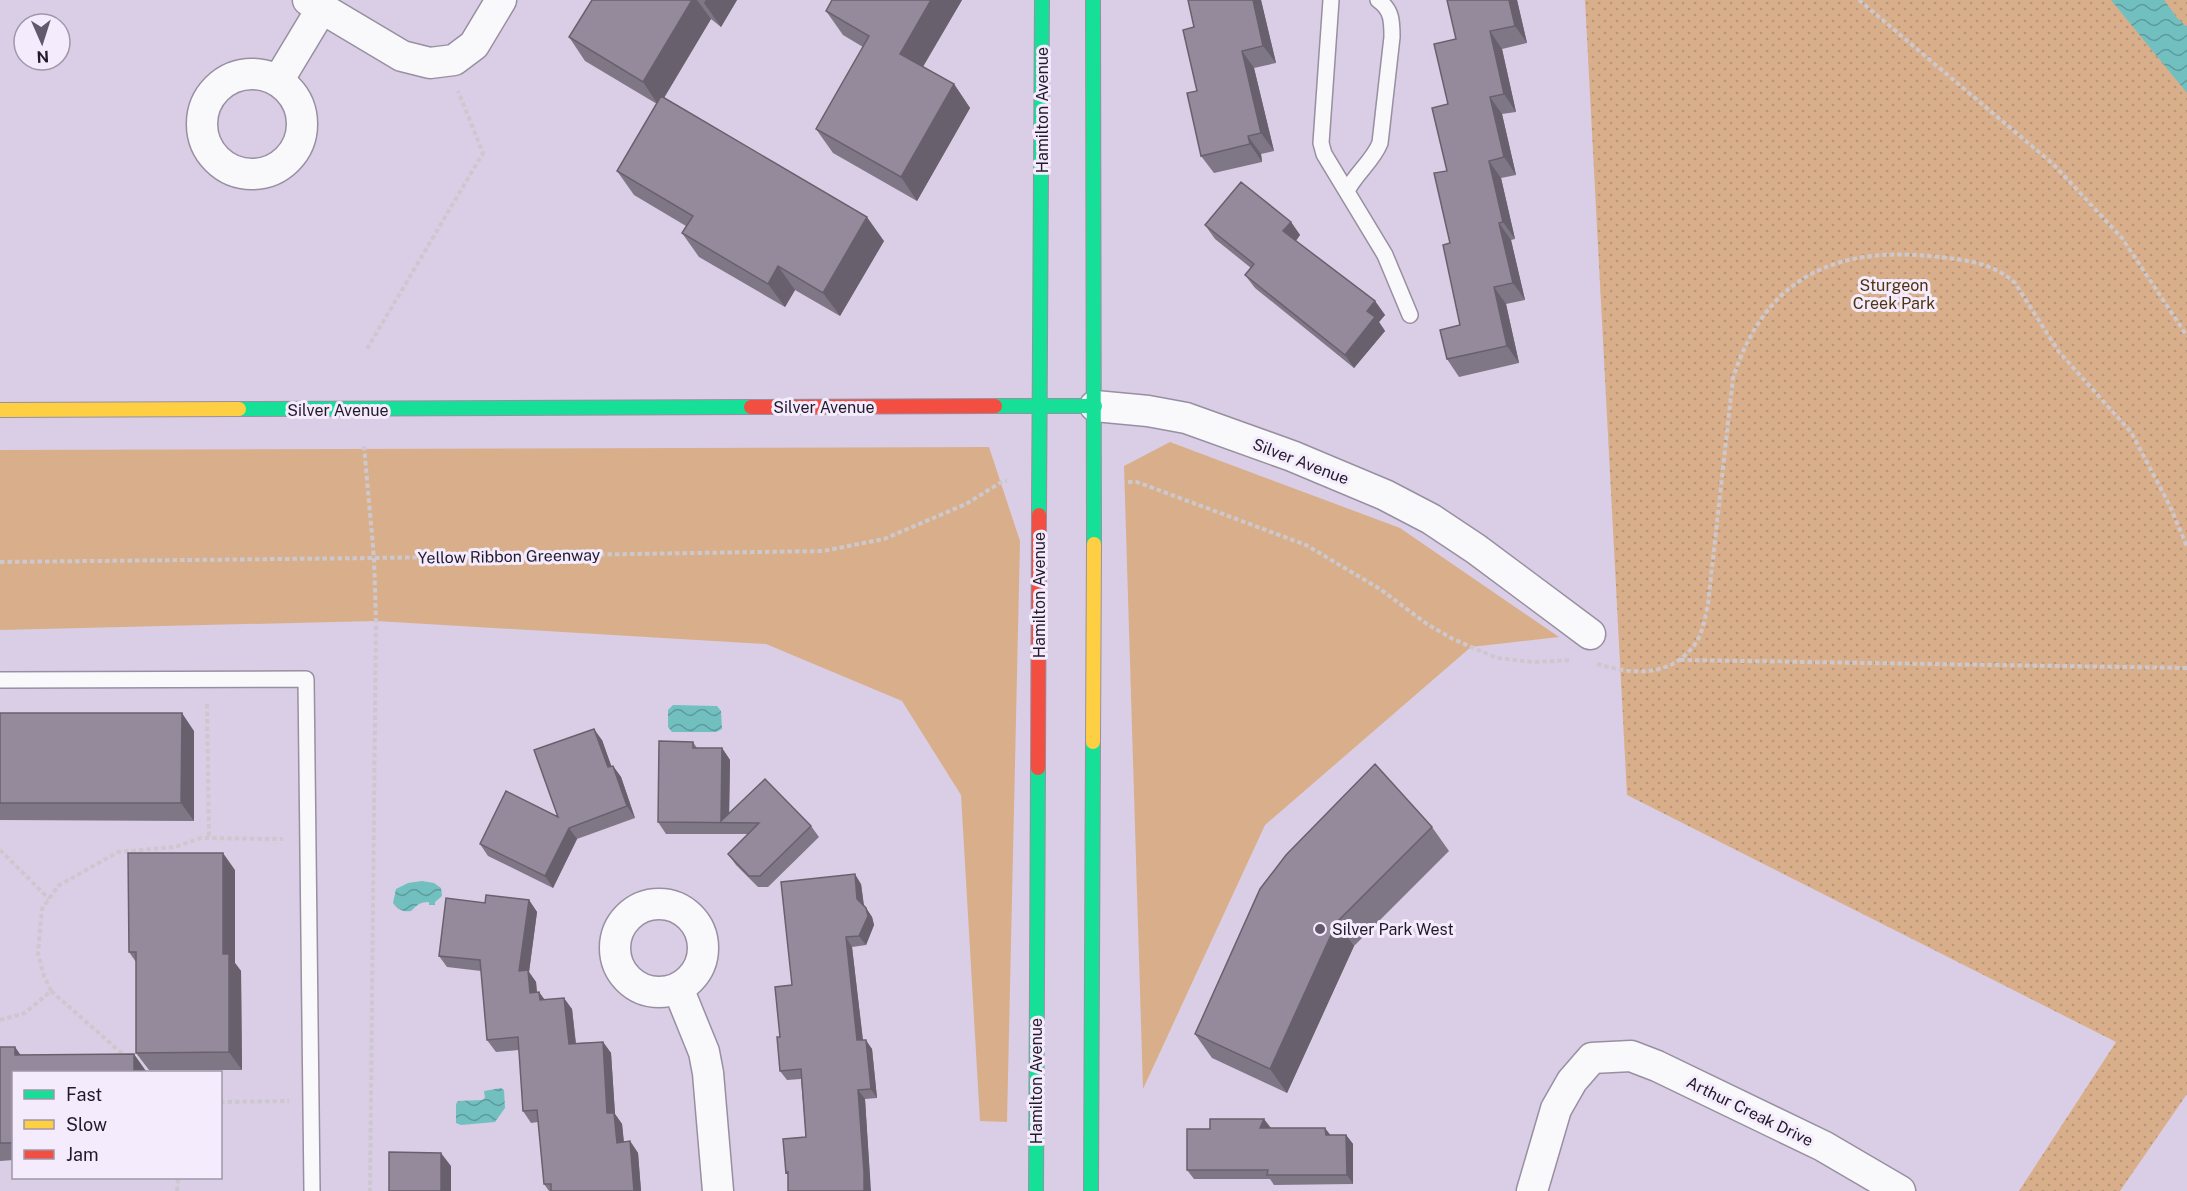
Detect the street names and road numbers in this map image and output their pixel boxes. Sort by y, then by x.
street label: Hamilton Avenue [1033,47,1052,173]
street label: Silver Avenue [773,398,875,417]
street label: Silver Avenue [287,401,389,420]
street label: Silver Avenue [1250,434,1352,489]
street label: Hamilton Avenue [1030,532,1049,658]
street label: Yellow Ribbon Greenway [418,545,601,568]
street label: Hamilton Avenue [1027,1018,1046,1144]
street label: Arthur Creak Drive [1683,1073,1816,1150]

